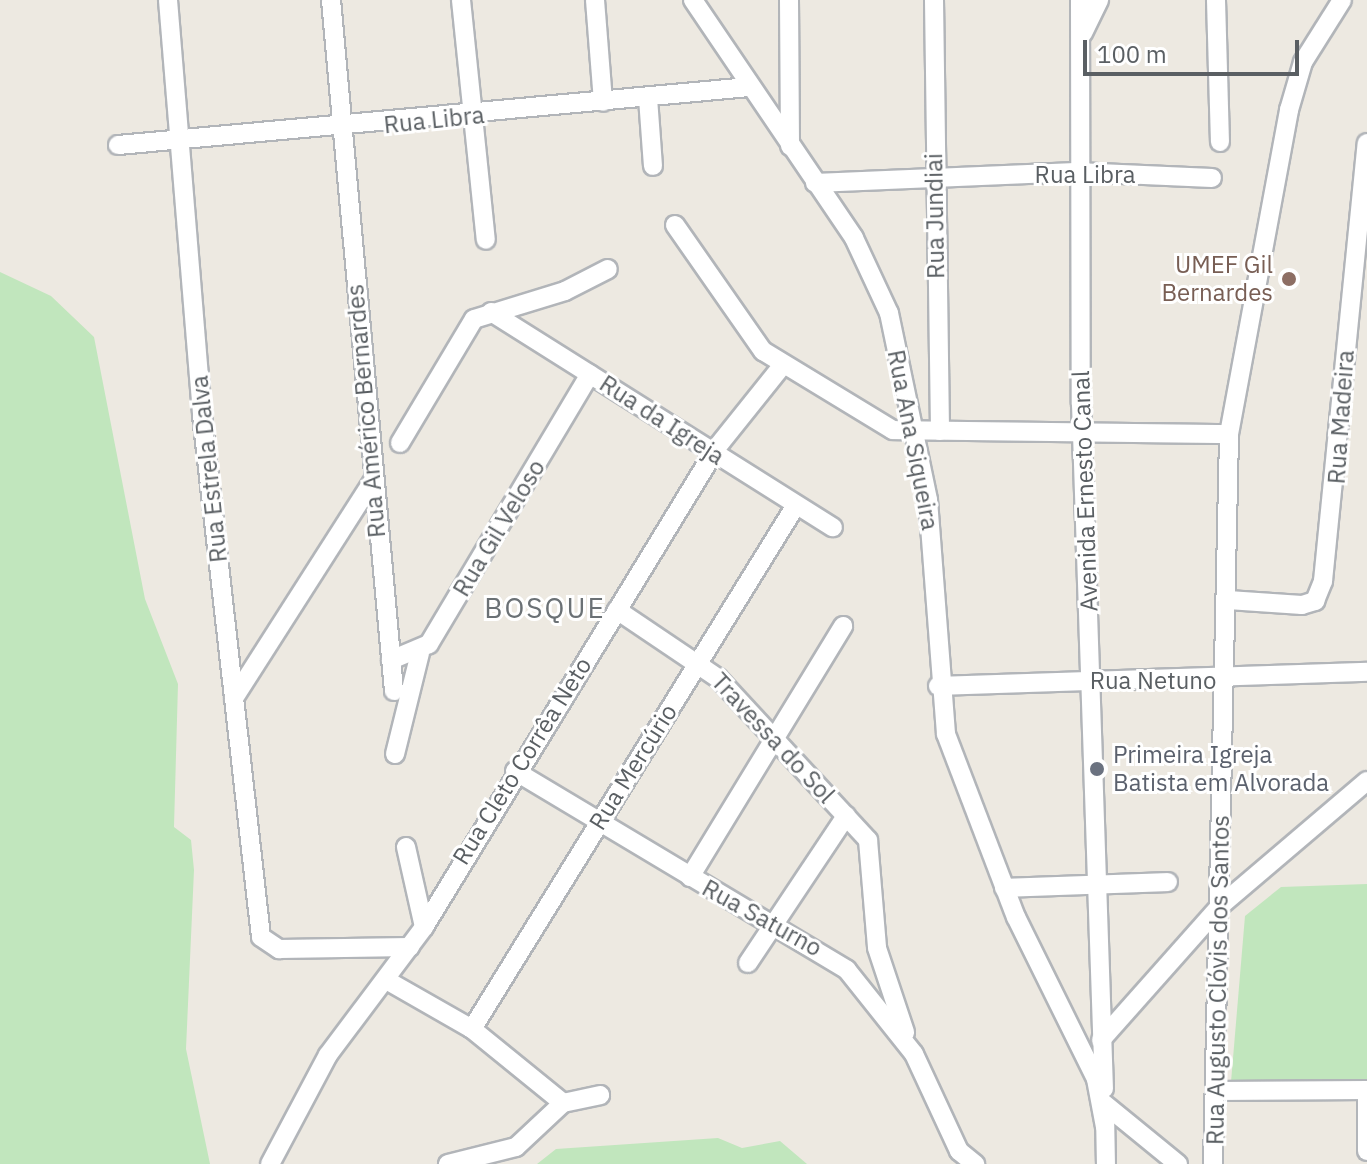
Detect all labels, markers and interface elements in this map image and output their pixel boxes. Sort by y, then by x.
scale bar [1087,24,1303,74]
text: 100 m [1097,38,1167,70]
street label: Rua Libra [382,100,486,140]
street label: Rua Jundiai [920,153,950,279]
street label: Rua Libra [1035,161,1135,189]
place label: UMEF Gil Bernardes [1161,251,1273,307]
marker: UMEF Gil Bernardes [1280,270,1298,288]
street label: Rua Américo Bernardes [341,283,391,539]
street label: Rua Ana Siqueira [881,347,945,533]
street label: Rua Madeira [1322,349,1360,485]
street label: Rua da Igreja [594,369,730,471]
street label: Avenida Ernesto Canal [1066,370,1104,612]
street label: Rua Estrela Dalva [185,374,233,564]
street label: Rua Gil Veloso [447,454,551,602]
district label: BOSQUE [484,591,606,625]
street label: Rua Cleto Corrêa Neto [446,652,598,870]
street label: Travessa do Sol [705,667,841,809]
street label: Rua Netuno [1090,667,1216,695]
street label: Rua Mercúrio [583,699,683,835]
place label: Primeira Igreja Batista em Alvorada [1113,741,1329,797]
marker: Primeira Igreja Batista em Alvorada [1088,760,1106,778]
street label: Rua Augusto Clóvis dos Santos [1201,815,1235,1145]
street label: Rua Saturno [697,873,827,963]

